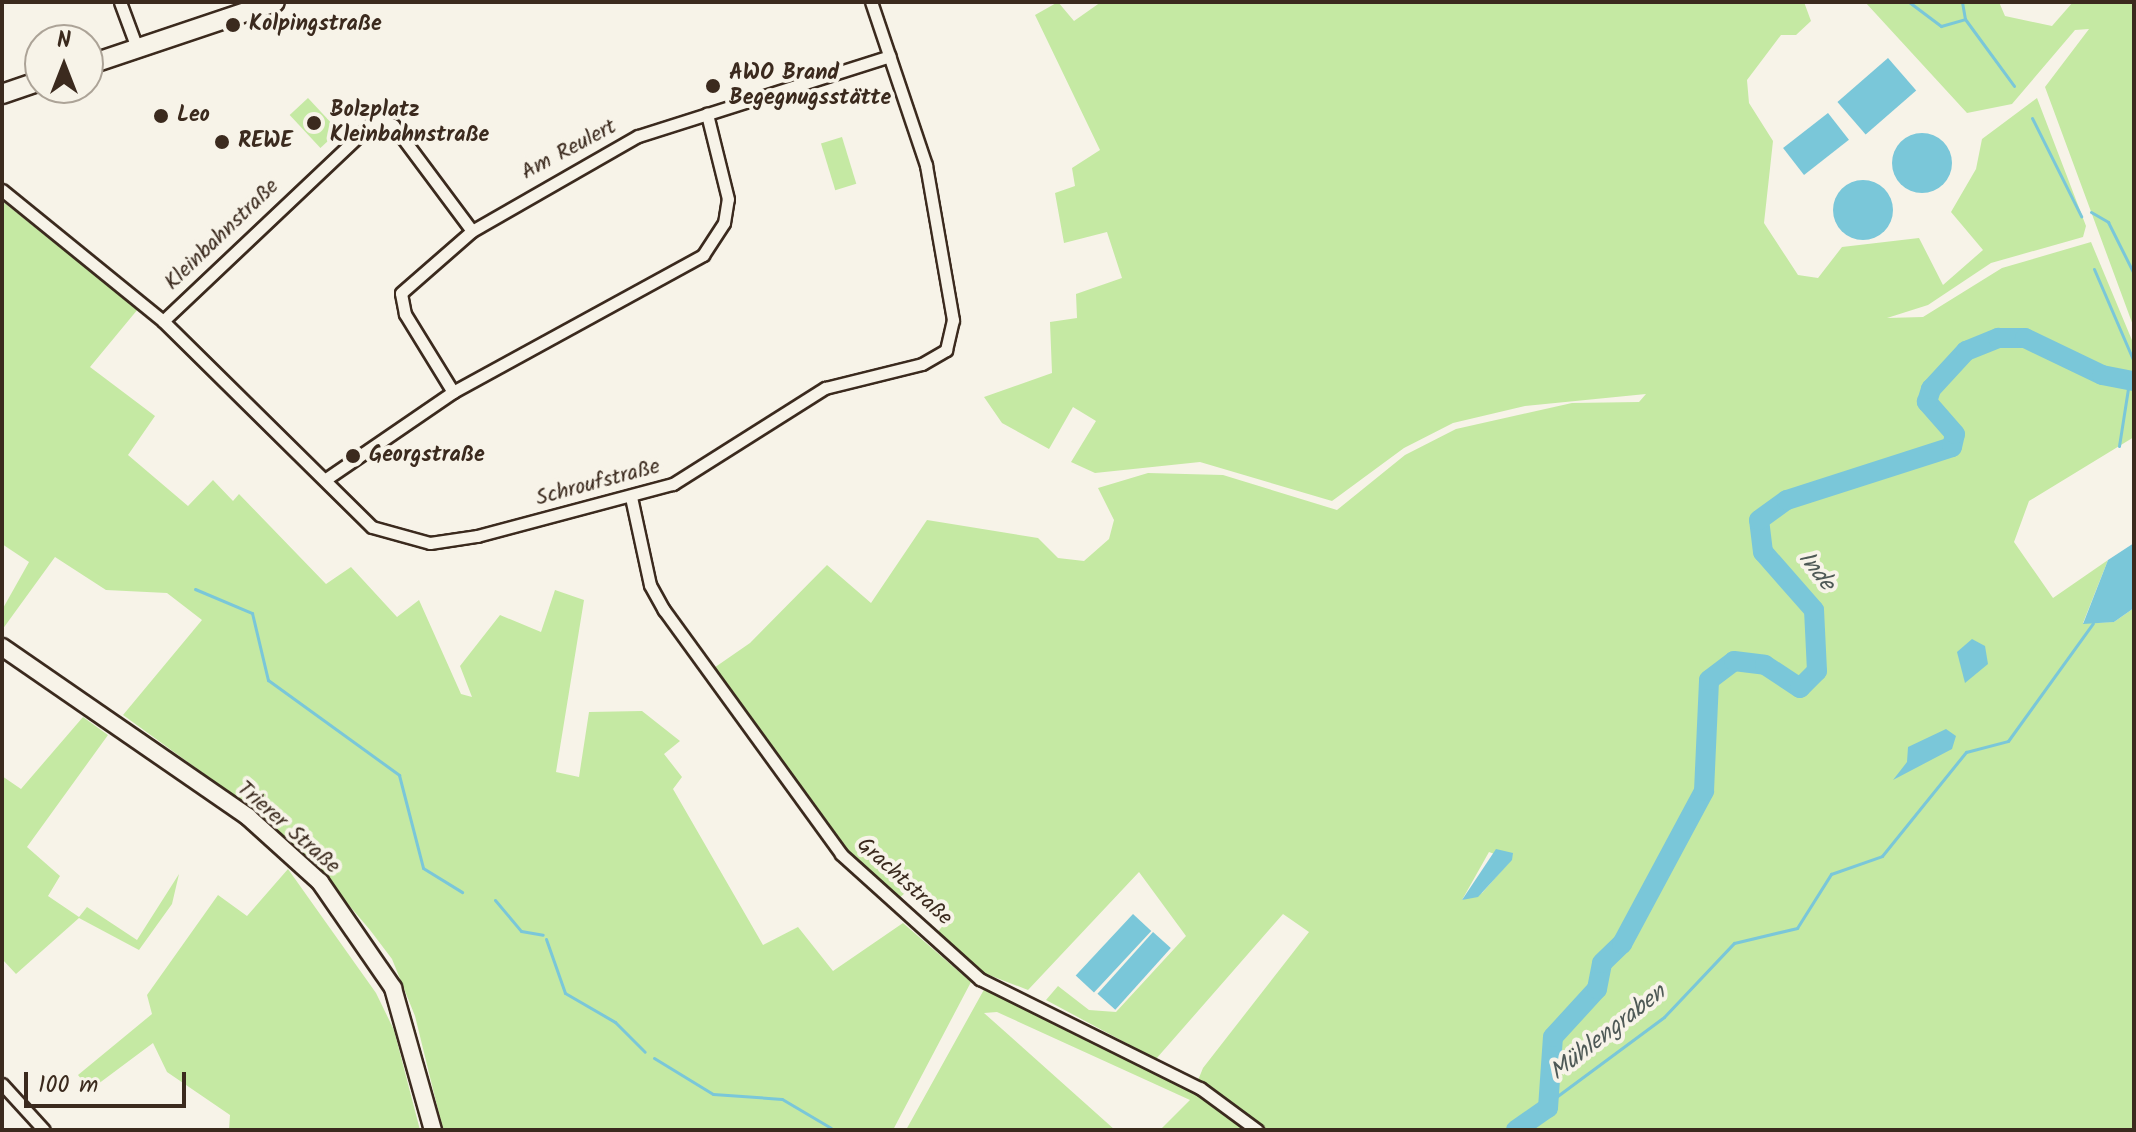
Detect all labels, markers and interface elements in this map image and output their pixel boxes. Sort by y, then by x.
place label: Kolpingstraße [249,12,382,38]
marker: Kolpingstraße [224,16,242,34]
north arrow [24,24,104,104]
text: N [57,24,71,59]
place label: AWO Brand Begegnugsstätte [729,60,891,112]
marker: AWO Brand Begegnugsstätte [704,77,722,95]
place label: Bolzplatz Kleinbahnstraße [330,97,489,148]
place label: Leo [177,103,210,129]
marker: Leo [152,107,170,125]
marker: Bolzplatz Kleinbahnstraße [305,114,323,132]
street label: Am Reulert [517,114,621,186]
place label: REWE [238,129,293,155]
marker: REWE [213,133,231,151]
street label: Kleinbahnstraße [159,174,285,296]
place label: Georgstraße [369,443,485,469]
marker: Georgstraße [344,447,362,465]
street label: Schroufstraße [533,454,663,512]
water label: Inde [1791,545,1841,597]
street label: Trierer Straße [231,776,345,880]
street label: Grachtstraße [851,832,957,932]
water label: Mühlengraben [1544,979,1672,1087]
scale bar [28,1056,190,1106]
text: 100 m [38,1066,98,1105]

